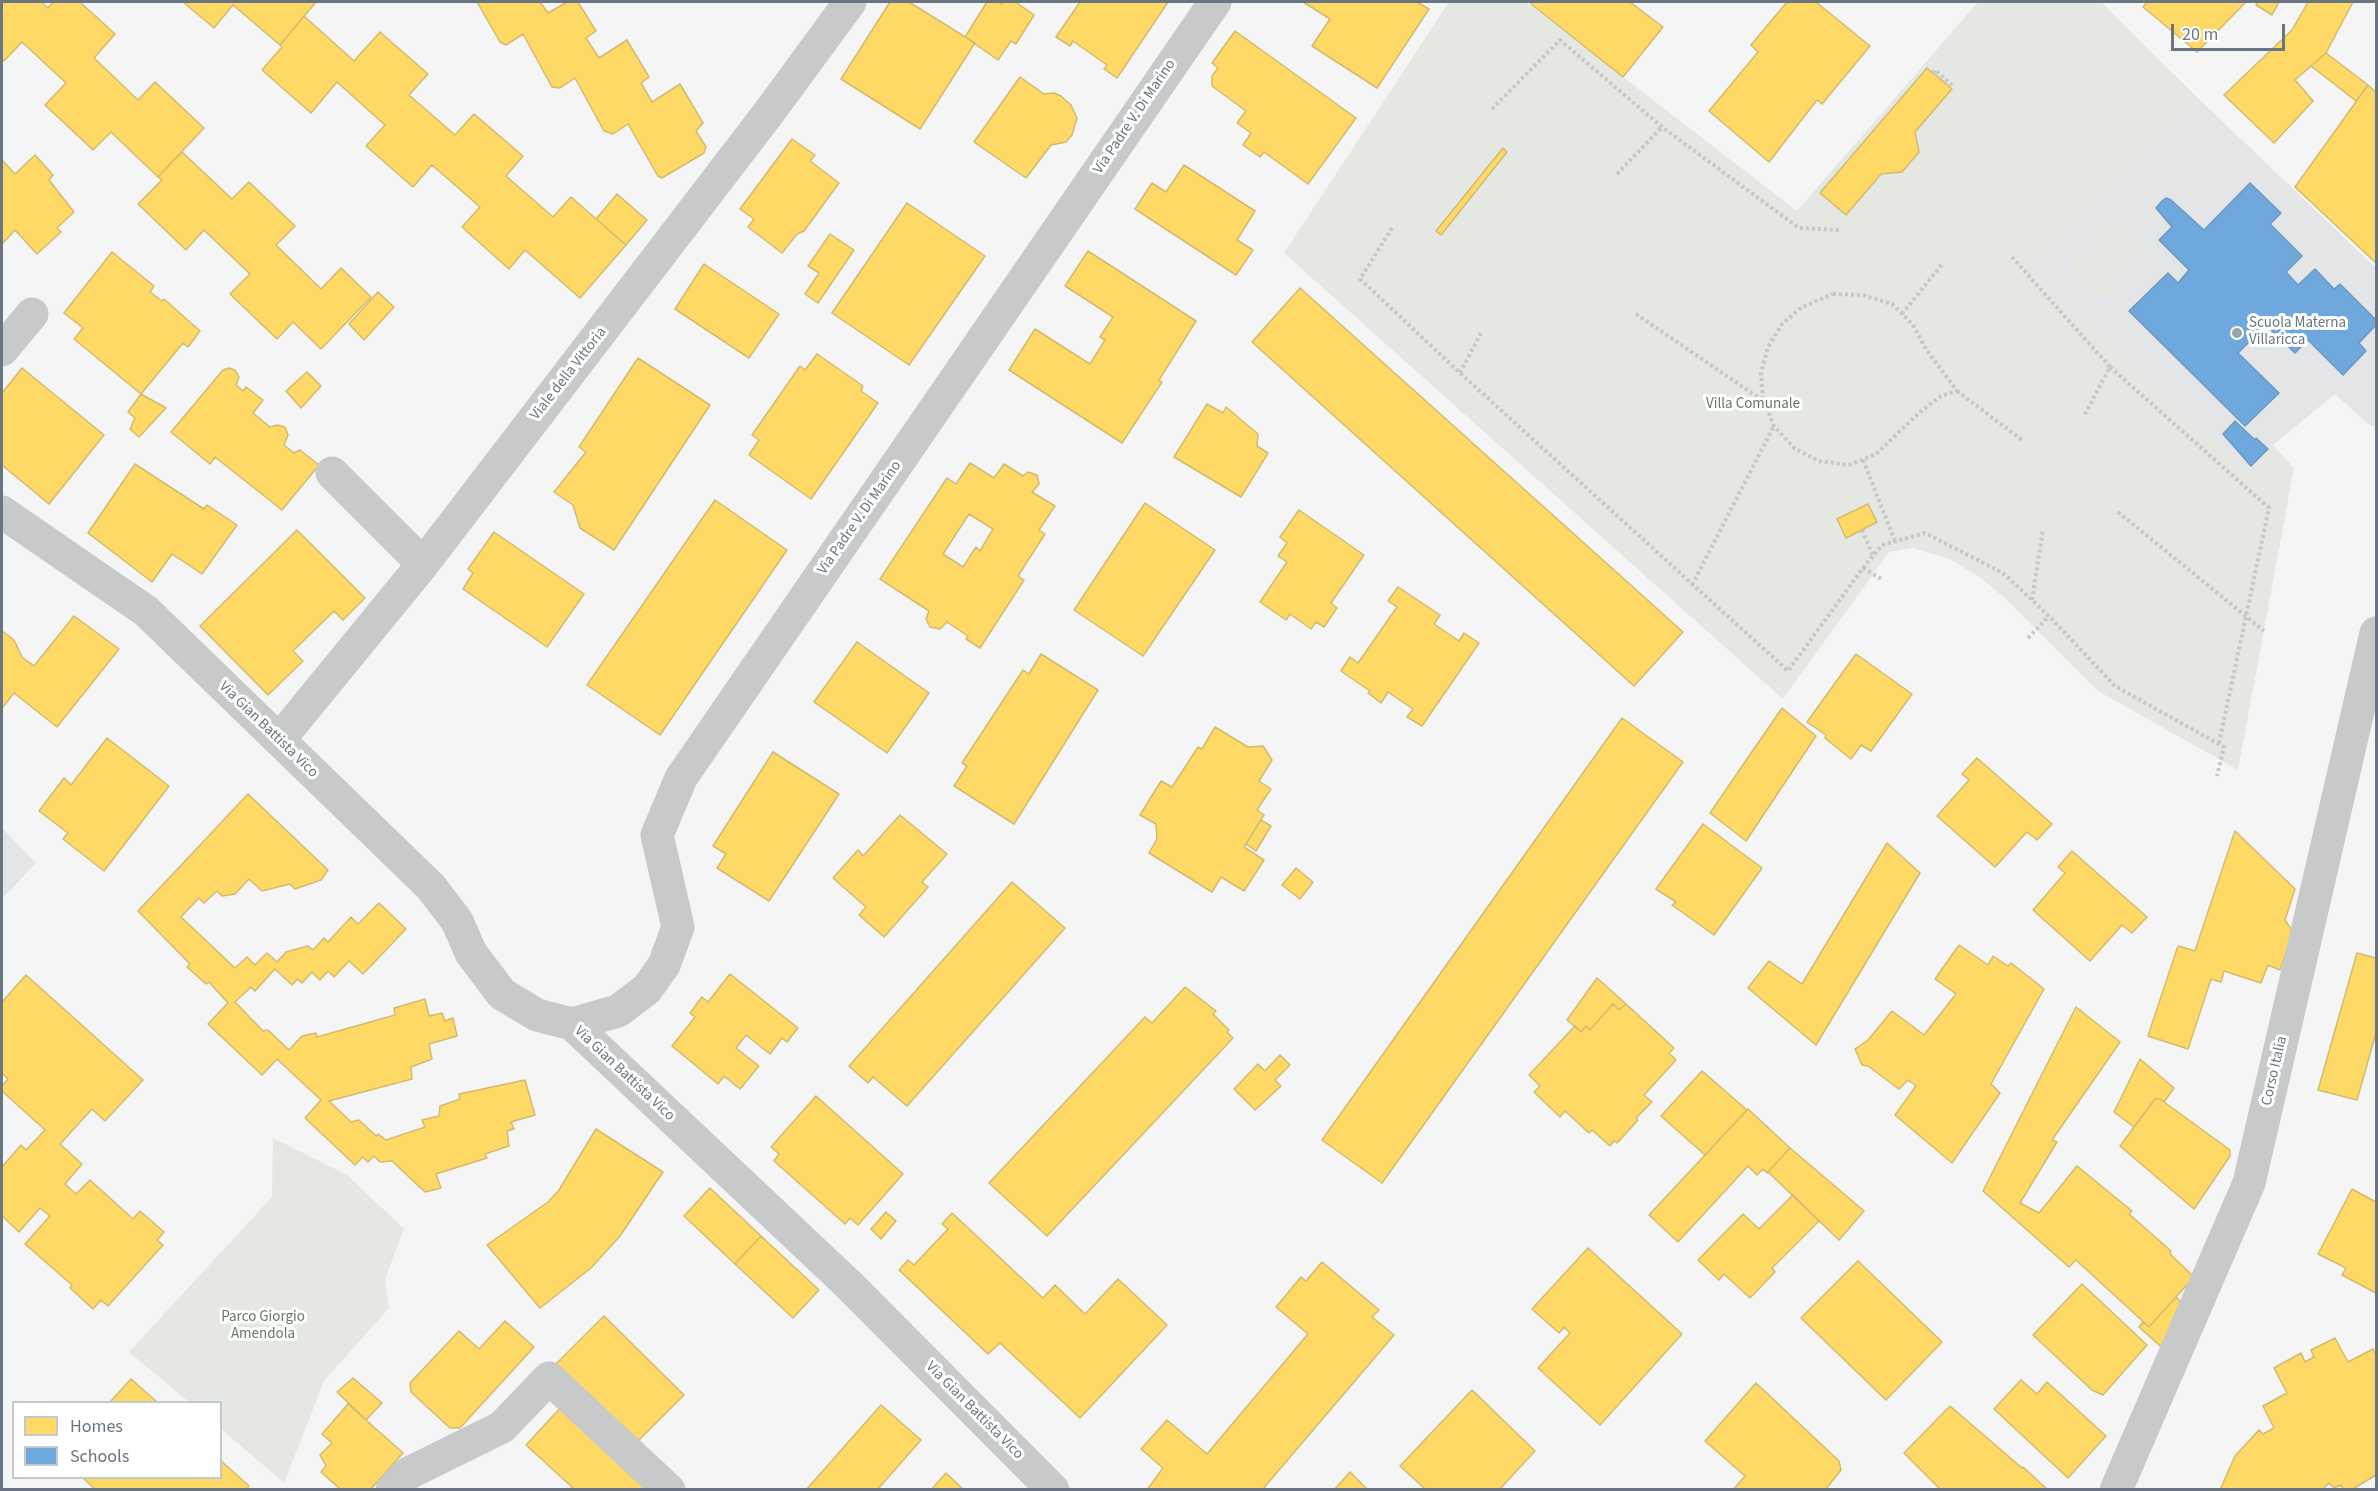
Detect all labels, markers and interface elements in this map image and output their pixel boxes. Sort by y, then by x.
scale bar [2174,12,2288,50]
text: 20 m [2182,22,2218,47]
street label: Via Padre V. Di Marino [1090,56,1180,178]
place label: Scuola Materna Villaricca [2249,315,2346,350]
street label: Viale della Vittoria [527,324,611,424]
marker: Scuola Materna Villaricca [2230,326,2244,340]
park label: Villa Comunale [1706,396,1800,414]
street label: Via Padre V. Di Marino [814,458,906,578]
street label: Via Gian Battista Vico [215,678,321,782]
street label: Via Gian Battista Vico [570,1023,678,1125]
street label: Corso Italia [2258,1035,2292,1107]
park label: Parco Giorgio Amendola [221,1309,305,1344]
street label: Via Gian Battista Vico [921,1358,1027,1464]
legend [12,1401,222,1479]
text: Homes [70,1414,123,1439]
text: Schools [70,1444,129,1469]

